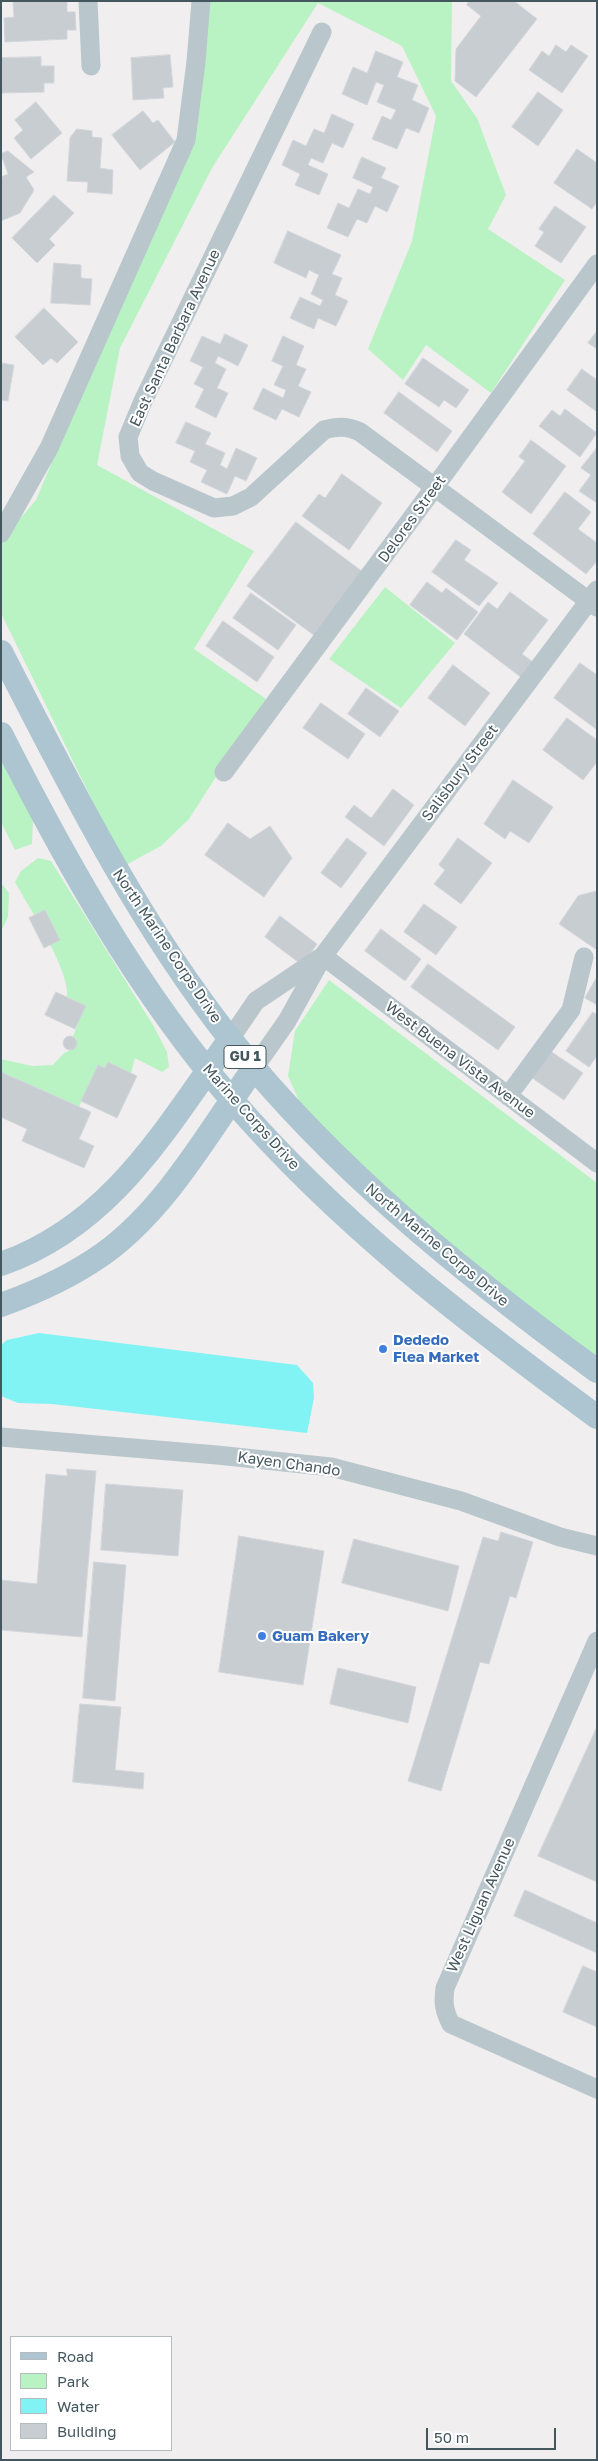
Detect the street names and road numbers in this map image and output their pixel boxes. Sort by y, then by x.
street label: East Santa Barbara Avenue [126,247,224,429]
street label: Delores Street [374,472,450,566]
street label: Salisbury Street [418,721,502,825]
street label: North Marine Corps Drive [109,866,225,1026]
street label: West Buena Vista Avenue [382,998,538,1122]
road number: GU 1 [224,1046,266,1068]
street label: Marine Corps Drive [199,1060,303,1174]
street label: North Marine Corps Drive [362,1180,512,1310]
street label: Kayen Chando [237,1448,341,1480]
street label: West Liguan Avenue [443,1835,519,1975]

